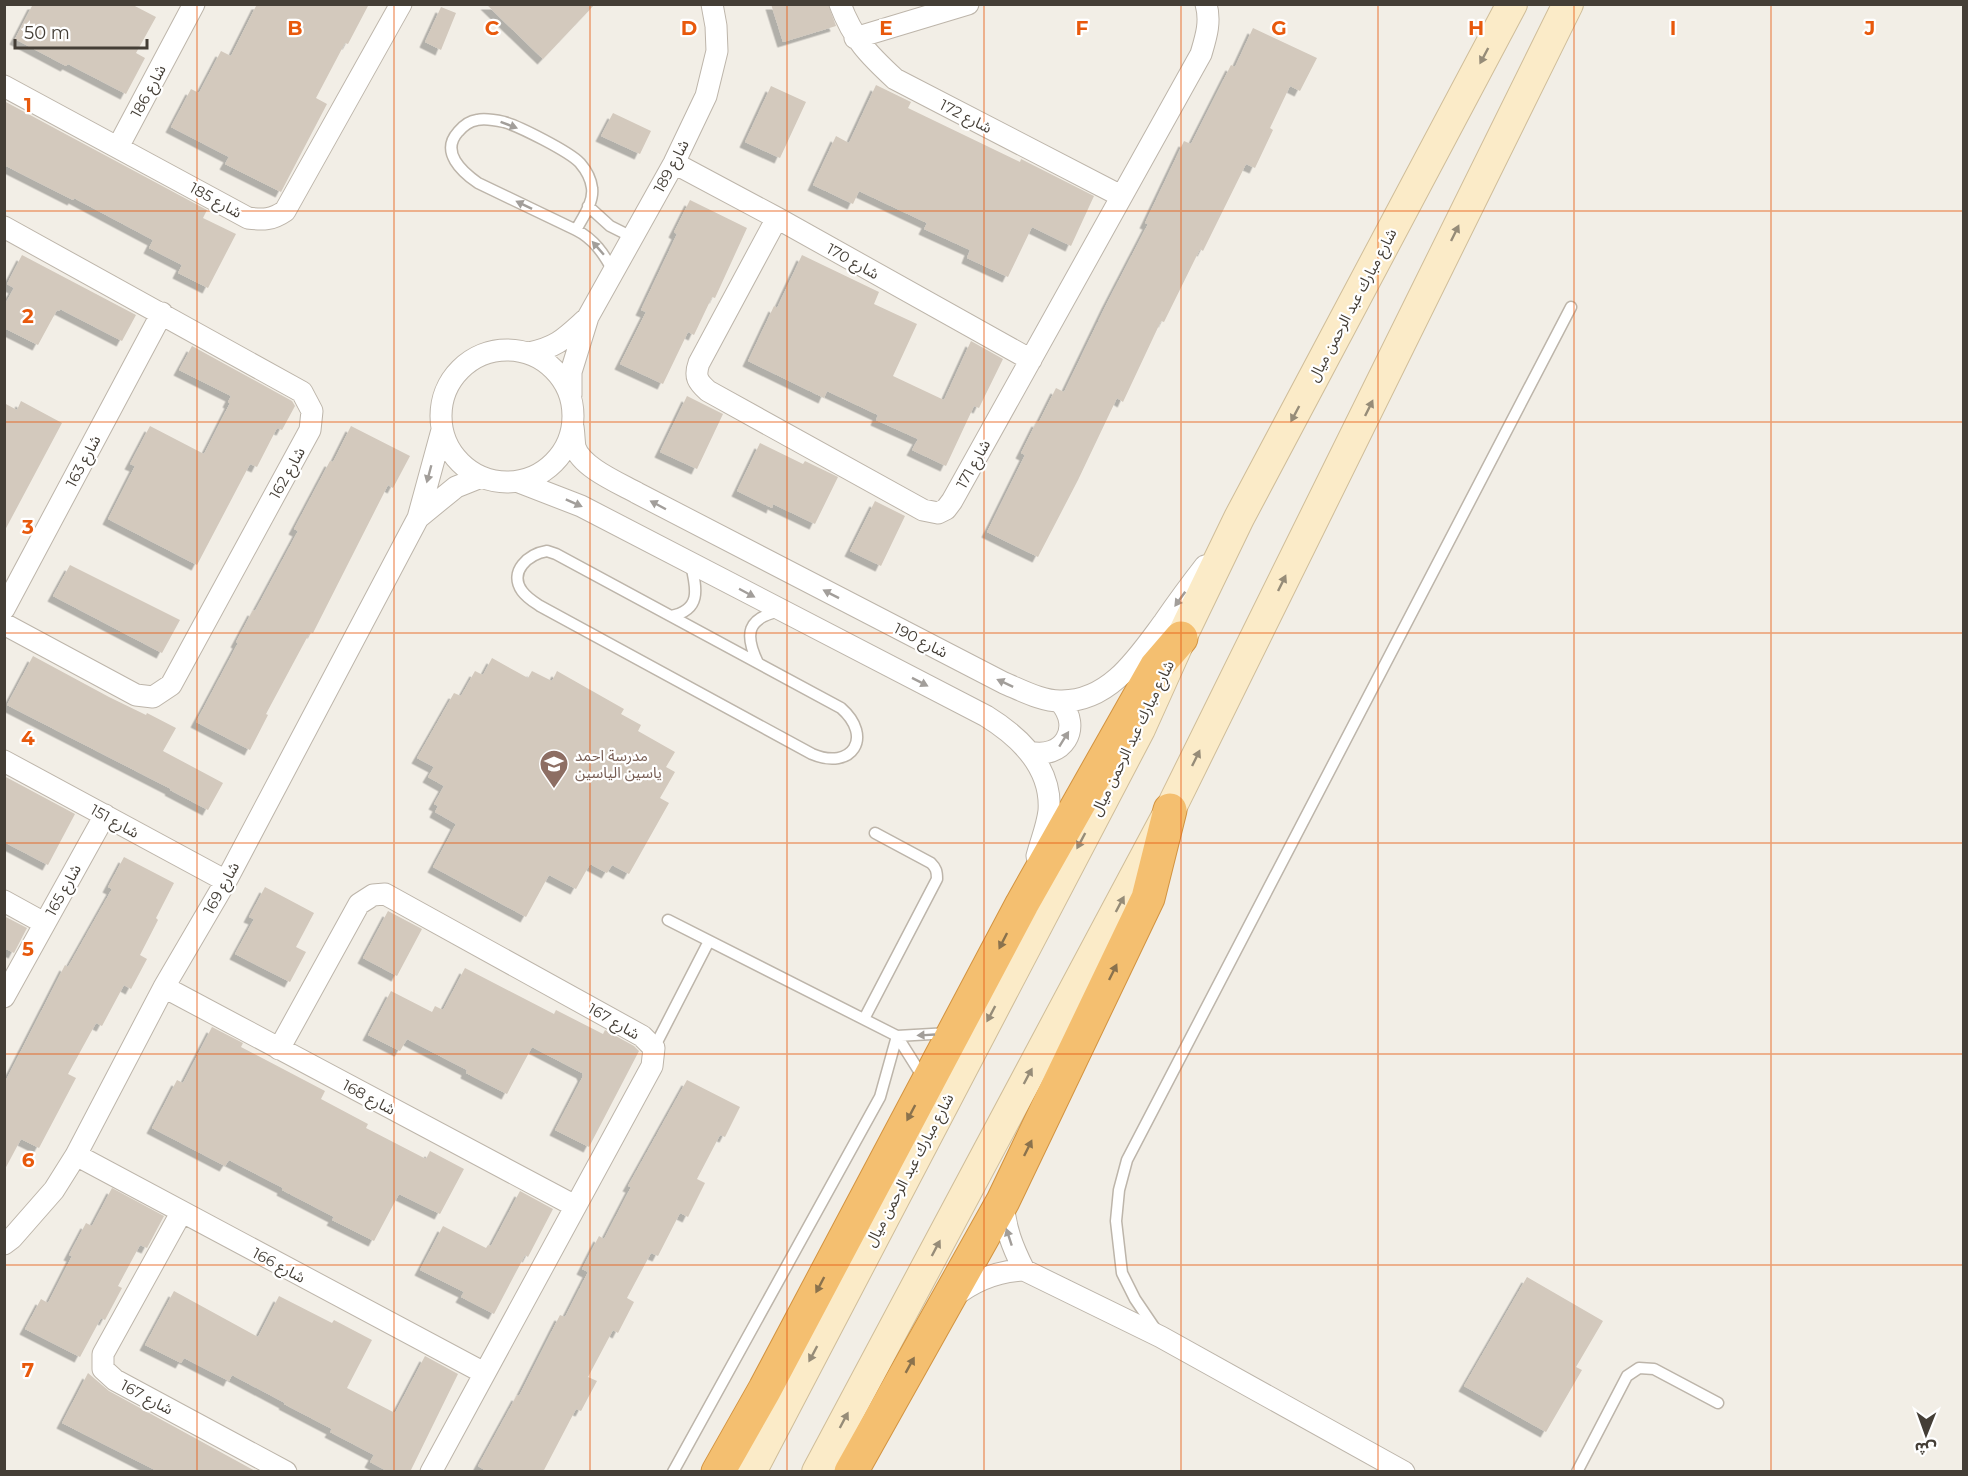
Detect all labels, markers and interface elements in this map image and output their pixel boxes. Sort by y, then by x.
scale bar [15,12,147,50]
text: B [287,16,303,40]
text: C [485,16,500,40]
text: D [681,16,697,40]
text: E [879,16,893,40]
text: F [1076,16,1089,40]
text: G [1271,16,1287,40]
text: H [1468,16,1484,40]
text: I [1670,16,1676,40]
text: J [1864,16,1875,40]
text: 50 m [24,22,70,44]
one-way arrow [1479,48,1489,65]
street label: شارع 186 [126,61,173,122]
text: 1 [24,93,32,117]
street label: شارع 172 [935,95,995,140]
one-way arrow [501,120,519,130]
street label: شارع 189 [649,136,696,197]
street label: شارع 185 [185,178,246,225]
one-way arrow [515,200,532,209]
street label: شارع مبارك عبد الرحمن ميال [1303,225,1403,386]
one-way arrow [1450,225,1460,242]
street label: شارع 170 [822,239,883,286]
one-way arrow [591,240,604,256]
text: 2 [22,304,34,328]
one-way arrow [1364,400,1373,417]
one-way arrow [1290,405,1300,423]
street label: شارع 163 [61,432,107,492]
street label: شارع 171 [952,436,997,493]
street label: شارع 162 [265,444,312,504]
one-way arrow [424,465,434,483]
one-way arrow [565,498,583,508]
one-way arrow [650,500,667,509]
text: 3 [21,515,34,539]
one-way arrow [1277,574,1287,592]
one-way arrow [739,588,756,598]
one-way arrow [823,590,840,599]
one-way arrow [1175,592,1187,607]
street label: شارع 190 [890,618,951,664]
street label: شارع مبارك عبد الرحمن ميال [1086,657,1181,820]
one-way arrow [912,677,929,687]
one-way arrow [996,678,1014,688]
text: 4 [21,726,35,750]
one-way arrow [1059,730,1070,747]
place label: مدرسة احمد ياسين الياسين [575,746,662,782]
school or university icon: مدرسة احمد ياسين الياسين [538,748,570,790]
one-way arrow [1191,749,1201,766]
street label: شارع 151 [86,800,143,845]
one-way arrow [1076,832,1086,849]
street label: شارع 169 [199,858,246,919]
street label: شارع 165 [41,861,88,921]
one-way arrow [1115,895,1125,912]
one-way arrow [998,932,1008,949]
text: 5 [22,937,34,961]
one-way arrow [1108,964,1117,981]
street label: شارع 167 [583,999,643,1046]
one-way arrow [986,1005,996,1022]
one-way arrow [916,1030,935,1040]
one-way arrow [1023,1067,1033,1084]
street label: شارع 168 [338,1075,399,1122]
street label: شارع مبارك عبد الرحمن ميال [860,1090,960,1251]
one-way arrow [907,1104,917,1122]
one-way arrow [1024,1140,1033,1157]
text: 6 [22,1148,35,1172]
one-way arrow [1004,1228,1013,1246]
one-way arrow [931,1239,941,1256]
street label: شارع 166 [248,1243,309,1289]
one-way arrow [815,1277,825,1294]
one-way arrow [808,1346,818,1363]
one-way arrow [905,1356,915,1373]
text: 7 [22,1358,34,1382]
street label: شارع 167 [116,1375,177,1421]
north arrow [1896,1404,1956,1464]
one-way arrow [839,1411,849,1428]
text: ش [1915,1439,1937,1458]

